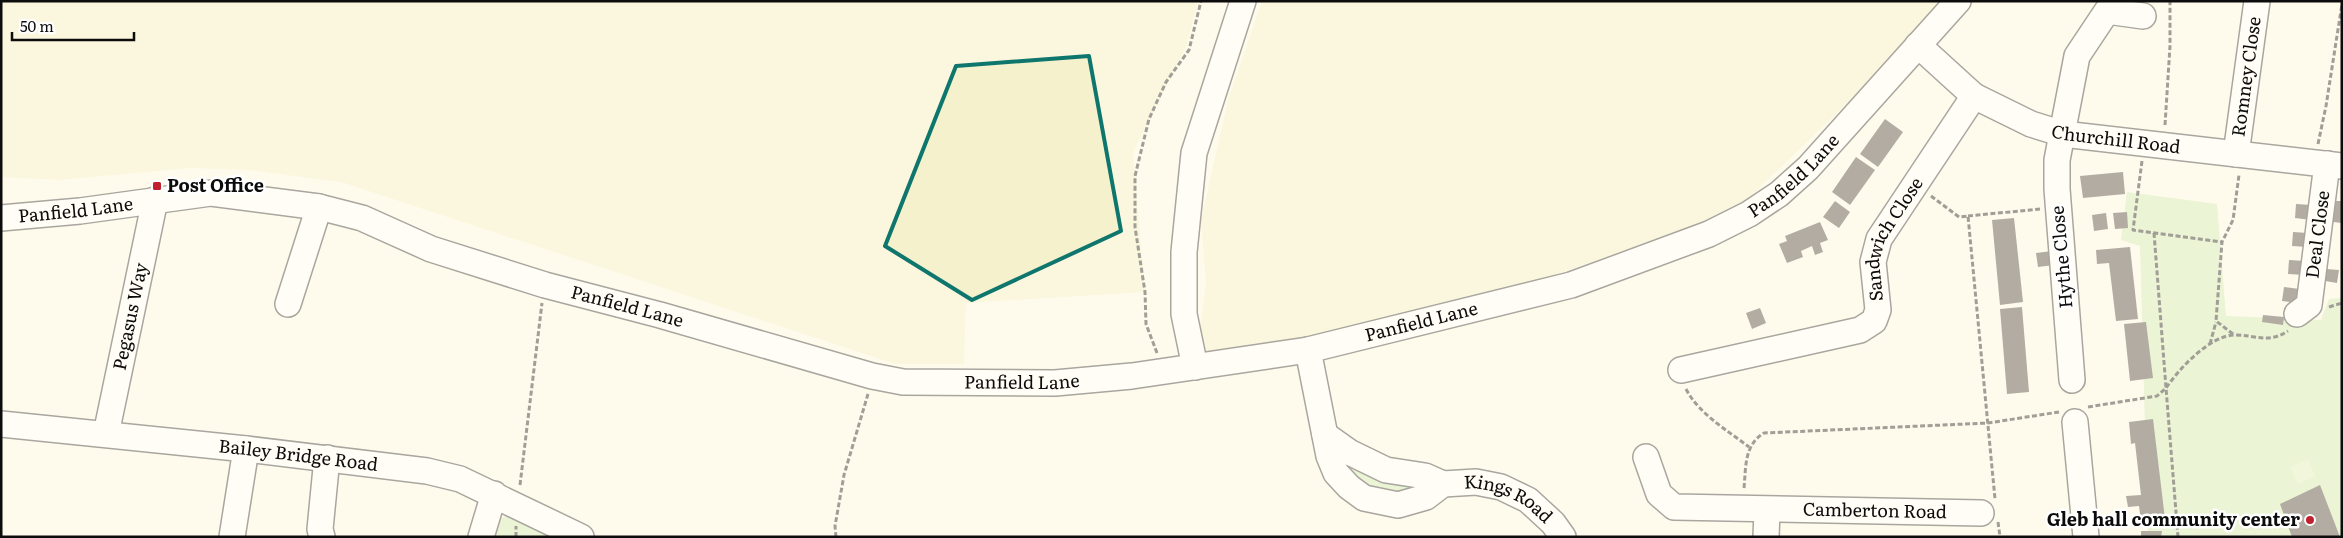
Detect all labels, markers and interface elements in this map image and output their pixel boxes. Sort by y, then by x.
scale bar [12,10,135,42]
text: 50 m [20,14,54,37]
street label: Romney Close [2224,15,2267,138]
street label: Churchill Road [2048,116,2182,159]
street label: Panfield Lane [1742,127,1845,223]
place label: Post Office [167,171,264,198]
street label: Sandwich Close [1858,171,1929,303]
marker: Post Office [151,180,163,192]
street label: Panfield Lane [17,189,135,228]
street label: Deal Close [2298,189,2335,280]
street label: Hythe Close [2043,205,2078,310]
street label: Pegasus Way [105,259,154,372]
street label: Panfield Lane [568,277,687,333]
street label: Panfield Lane [1362,294,1480,348]
street label: Panfield Lane [964,366,1081,395]
street label: Bailey Bridge Road [217,431,380,477]
street label: Kings Road [1463,467,1560,529]
street label: Camberton Road [1803,495,1947,524]
place label: Gleb hall community center [2047,505,2300,532]
marker: Gleb hall community center [2304,514,2316,526]

